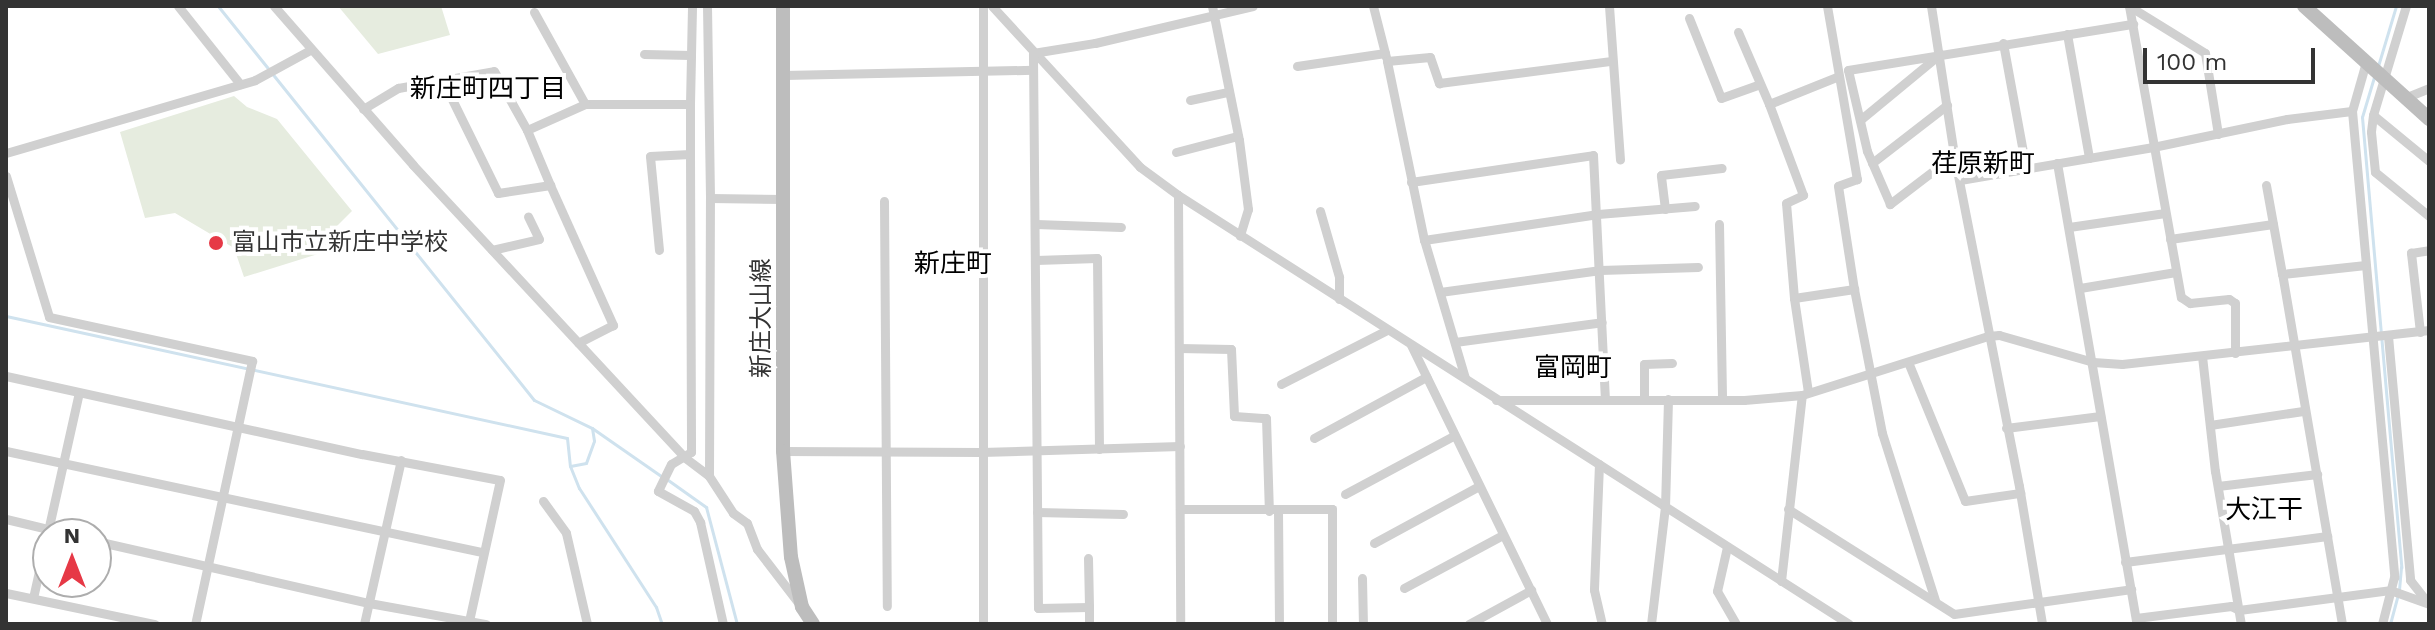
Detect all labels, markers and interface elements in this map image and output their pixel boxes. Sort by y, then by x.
scale bar [2147,32,2319,82]
text: 100 m [2157,48,2227,76]
district label: 新庄町四丁目 [410,73,566,105]
district label: 荏原新町 [1931,148,2035,180]
place label: 富山市立新庄中学校 [232,229,448,257]
marker: 富山市立新庄中学校 [207,234,225,252]
district label: 新庄町 [914,248,992,280]
street label: 新庄大山線 [748,258,776,378]
district label: 富岡町 [1534,352,1612,384]
district label: 大江干 [2225,494,2303,526]
north arrow [32,518,112,598]
text: N [64,523,80,548]

